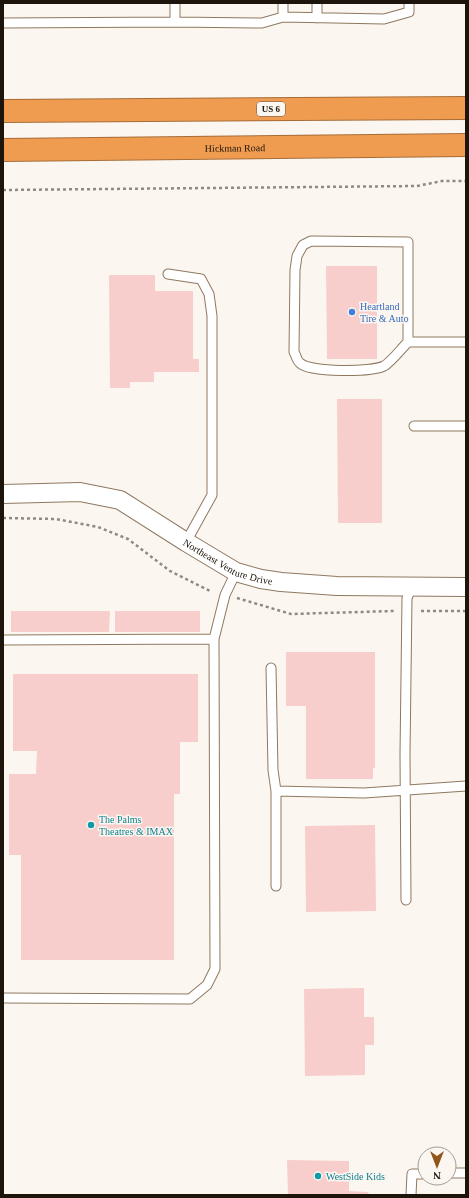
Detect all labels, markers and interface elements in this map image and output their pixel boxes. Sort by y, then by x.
road number: US 6 [257,102,285,116]
street label: Hickman Road [205,142,265,153]
place label: Heartland Tire & Auto [360,301,409,324]
marker: Heartland Tire & Auto [347,307,357,317]
street label: Northeast Venture Drive [182,536,274,586]
place label: The Palms Theatres & IMAX [99,814,174,837]
marker: The Palms Theatres & IMAX [86,820,96,830]
north arrow [417,1146,457,1186]
text: N [433,1170,441,1182]
marker: WestSide Kids [313,1171,323,1181]
place label: WestSide Kids [326,1171,385,1182]

